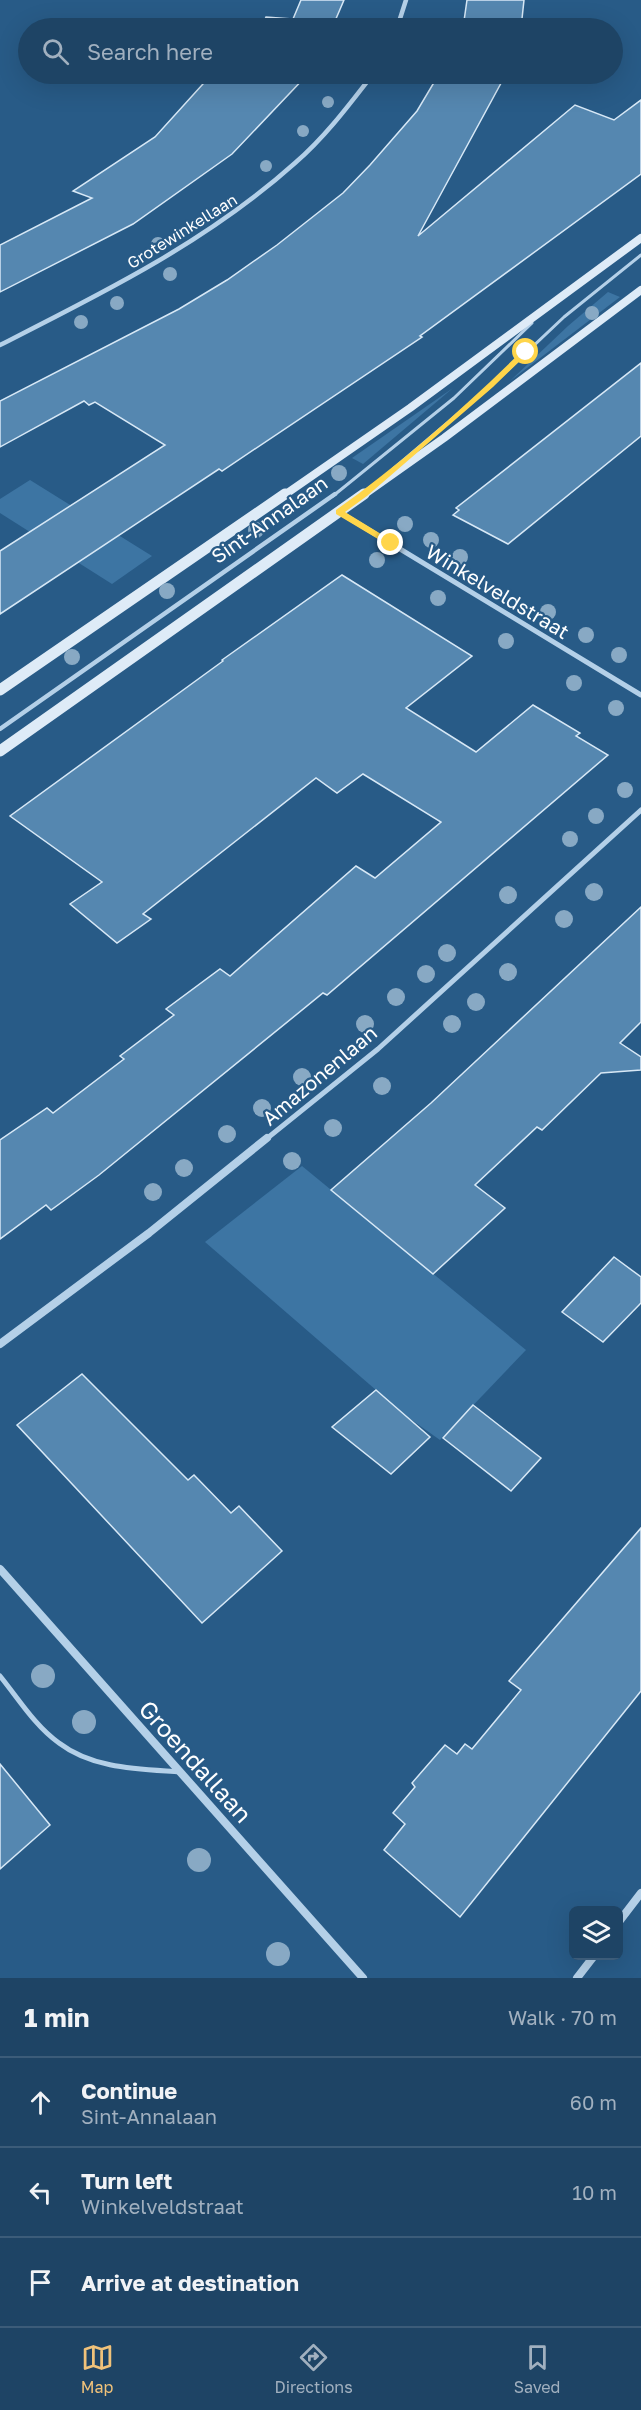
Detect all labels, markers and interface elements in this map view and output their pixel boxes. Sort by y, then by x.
search box [18,18,623,84]
icon: search [39,35,72,68]
text: Search here [87,38,213,65]
street label: Grotewinkellaan [123,189,241,273]
route start [512,338,538,364]
street label: Sint-Annalaan [206,470,332,568]
route end [377,529,403,555]
street label: Winkelveldstraat [422,539,574,643]
street label: Amazonenlaan [257,1020,381,1130]
street label: Groendallaan [133,1694,259,1828]
map controls [569,1906,623,1960]
button: layers [569,1906,623,1960]
text: 1 min [24,2002,90,2033]
text: Walk · 70 m [508,2005,617,2029]
text: Continue [81,2077,177,2104]
icon: ahead [24,2086,57,2119]
text: 60 m [570,2090,617,2114]
text: Sint-Annalaan [81,2104,217,2128]
text: Turn left [81,2167,172,2194]
icon: left [24,2176,57,2209]
text: 10 m [572,2180,617,2204]
text: Winkelveldstraat [81,2194,244,2218]
icon: arrive [24,2266,57,2299]
text: Arrive at destination [81,2269,299,2296]
tab: Map [81,2341,114,2397]
tab: Directions [275,2341,353,2397]
tab: Saved [514,2341,560,2397]

